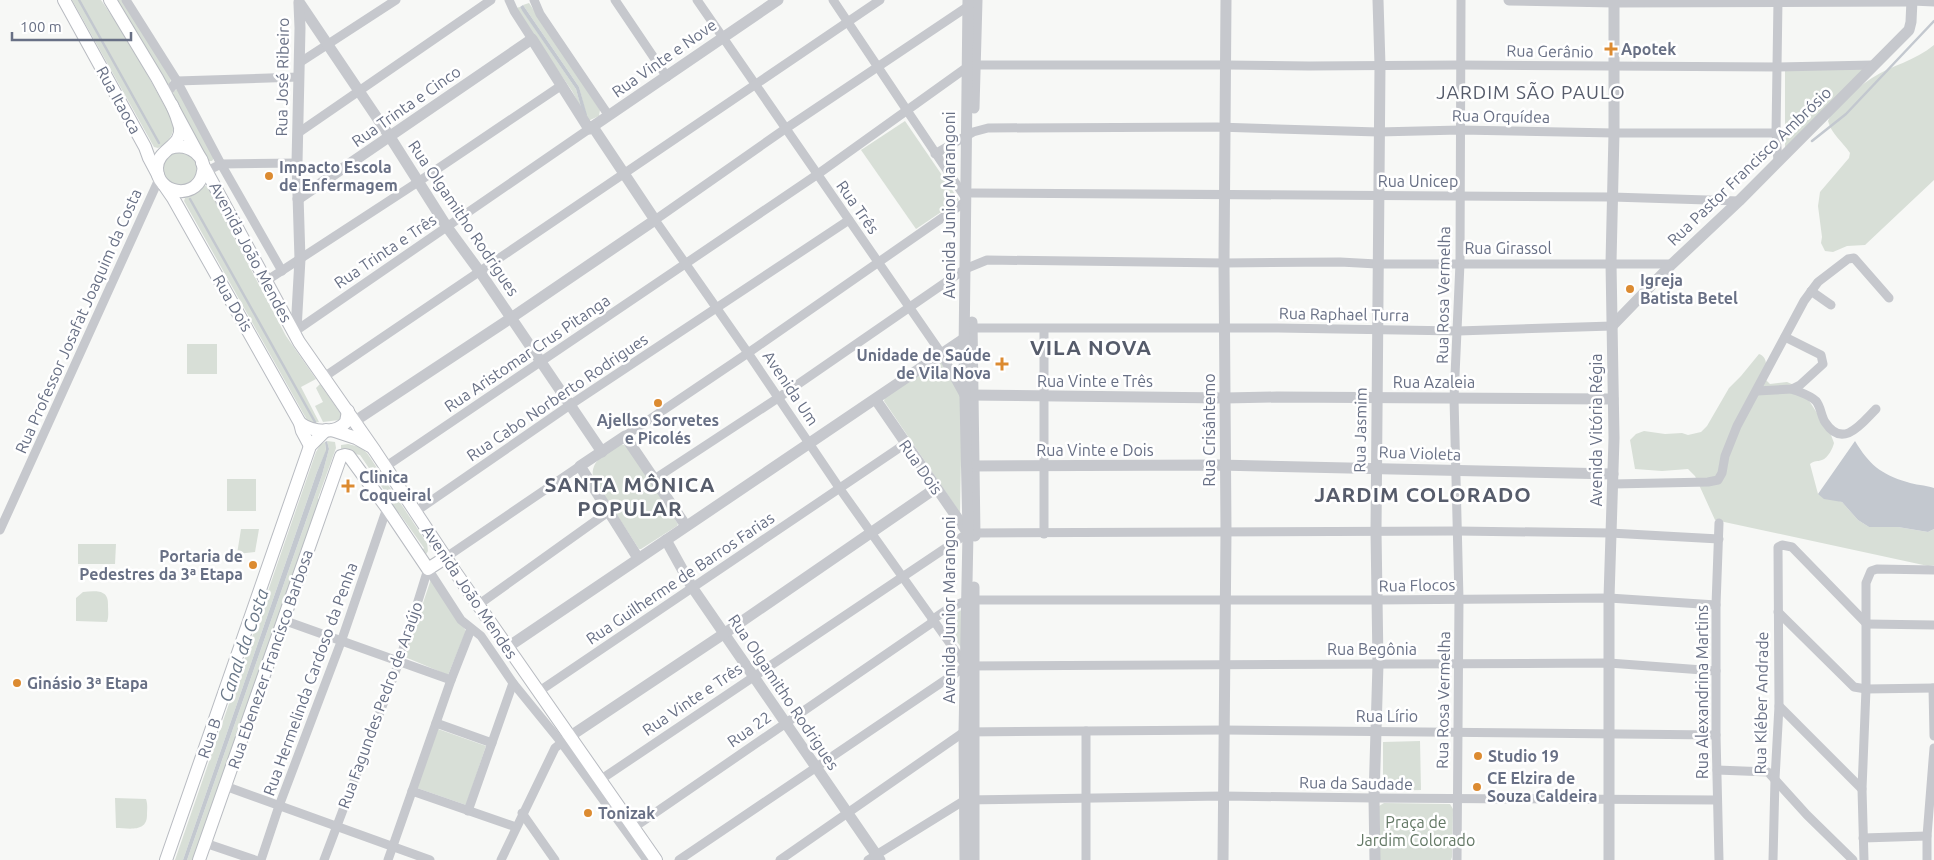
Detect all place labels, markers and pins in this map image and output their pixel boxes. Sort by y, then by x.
place label: Apotek [1621,40,1676,58]
marker: Apotek [1605,43,1617,55]
place label: Impacto Escola de Enfermagem [279,158,398,194]
marker: Impacto Escola de Enfermagem [263,170,275,182]
place label: Igreja Batista Betel [1640,271,1738,307]
marker: Igreja Batista Betel [1624,283,1636,295]
place label: Unidade de Saúde de Vila Nova [856,346,991,382]
marker: Unidade de Saúde de Vila Nova [995,357,1009,371]
marker: Ajellso Sorvetes e Picolés [652,397,664,409]
place label: Ajellso Sorvetes e Picolés [597,411,719,447]
place label: Clinica Coqueiral [359,468,431,504]
marker: Clinica Coqueiral [341,479,355,493]
place label: Portaria de Pedestres da 3ª Etapa [79,547,243,583]
marker: Portaria de Pedestres da 3ª Etapa [247,559,259,571]
place label: Ginásio 3ª Etapa [27,674,148,692]
marker: Ginásio 3ª Etapa [11,677,23,689]
place label: Studio 19 [1488,747,1559,765]
marker: Studio 19 [1472,750,1484,762]
place label: CE Elzira de Souza Caldeira [1487,769,1597,805]
marker: CE Elzira de Souza Caldeira [1471,781,1483,793]
place label: Tonizak [598,804,655,822]
marker: Tonizak [582,807,594,819]

